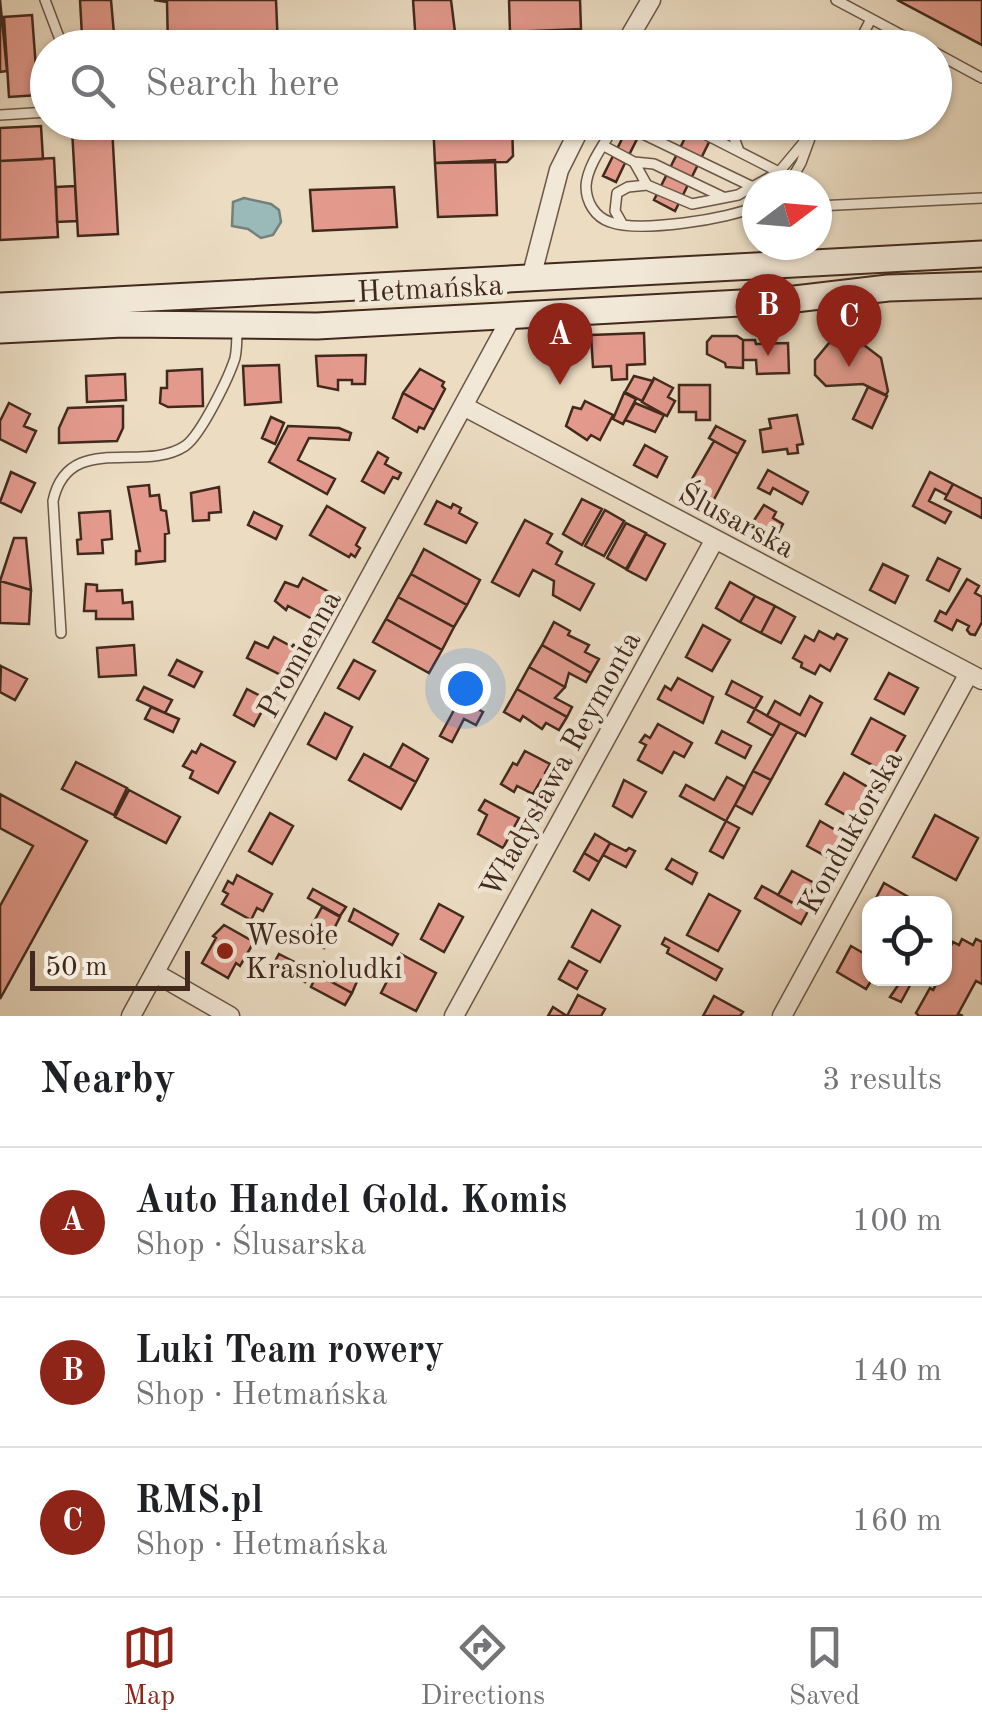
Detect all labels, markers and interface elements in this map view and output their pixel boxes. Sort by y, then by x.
search box [30,30,952,140]
icon: search [65,58,120,113]
text: Search here [145,66,340,104]
north arrow [742,170,832,260]
street label: Hetmańska [356,271,504,309]
pin: B [736,274,800,356]
pin: C [816,284,882,367]
pin: A [528,302,592,385]
street label: Ślusarska [673,474,801,565]
street label: Promienna [254,586,348,724]
street label: Władysława Reymonta [476,627,647,903]
your location [440,663,491,714]
street label: Konduktorska [794,746,909,920]
map controls [862,896,952,986]
button: locate [862,896,952,986]
place label: Wesołe Krasnoludki [245,921,402,985]
marker: Wesołe Krasnoludki [214,940,236,962]
scale bar [30,946,190,990]
text: 50 m [45,954,108,982]
text: Nearby [40,1060,176,1102]
text: 3 results [822,1065,942,1097]
text: Auto Handel Gold. Komis [135,1183,567,1221]
text: A [60,1206,85,1238]
text: 100 m [852,1206,942,1238]
text: Shop · Ślusarska [135,1230,366,1262]
text: Luki Team rowery [135,1333,444,1371]
text: B [61,1356,84,1388]
text: 140 m [852,1356,942,1388]
text: Shop · Hetmańska [135,1380,388,1412]
text: RMS.pl [135,1483,263,1521]
text: C [62,1506,83,1538]
text: 160 m [852,1506,942,1538]
text: Shop · Hetmańska [135,1530,388,1562]
tab: Map [122,1620,177,1715]
tab: Directions [421,1620,545,1715]
tab: Saved [789,1620,860,1715]

